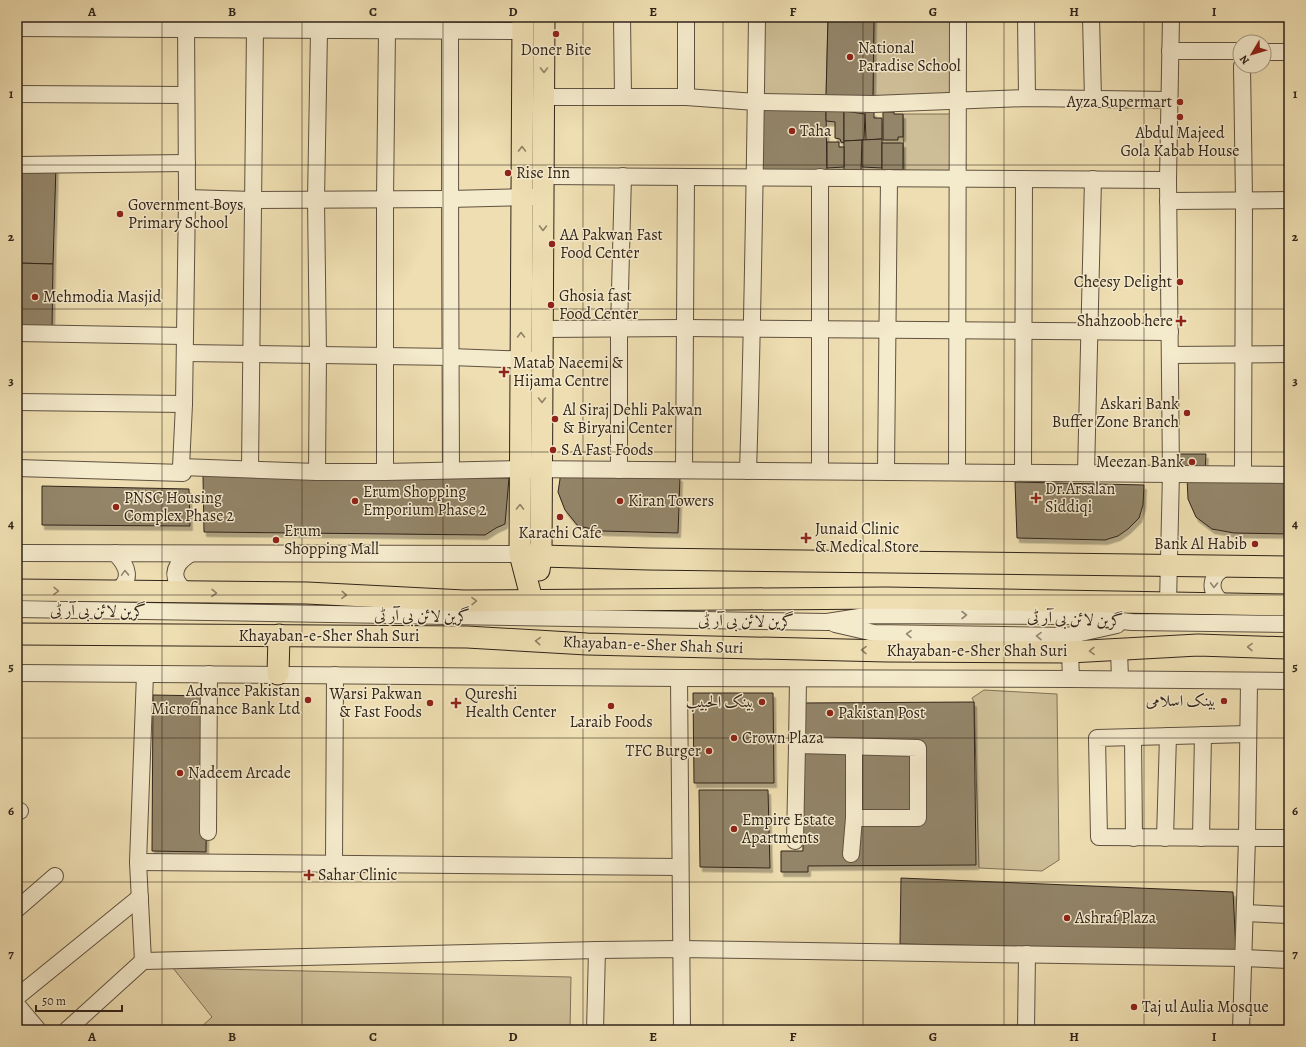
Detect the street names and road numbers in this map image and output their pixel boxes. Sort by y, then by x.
street label: گرین لائن بی آر ٹی [50,599,146,623]
street label: گرین لائن بی آر ٹی [374,604,470,628]
street label: گرین لائن بی آر ٹی [1027,606,1123,632]
street label: گرین لائن بی آر ٹی [698,609,794,633]
street label: Khayaban-e-Sher Shah Suri [239,625,419,647]
street label: Khayaban-e-Sher Shah Suri [562,631,744,659]
street label: Khayaban-e-Sher Shah Suri [887,640,1067,662]

